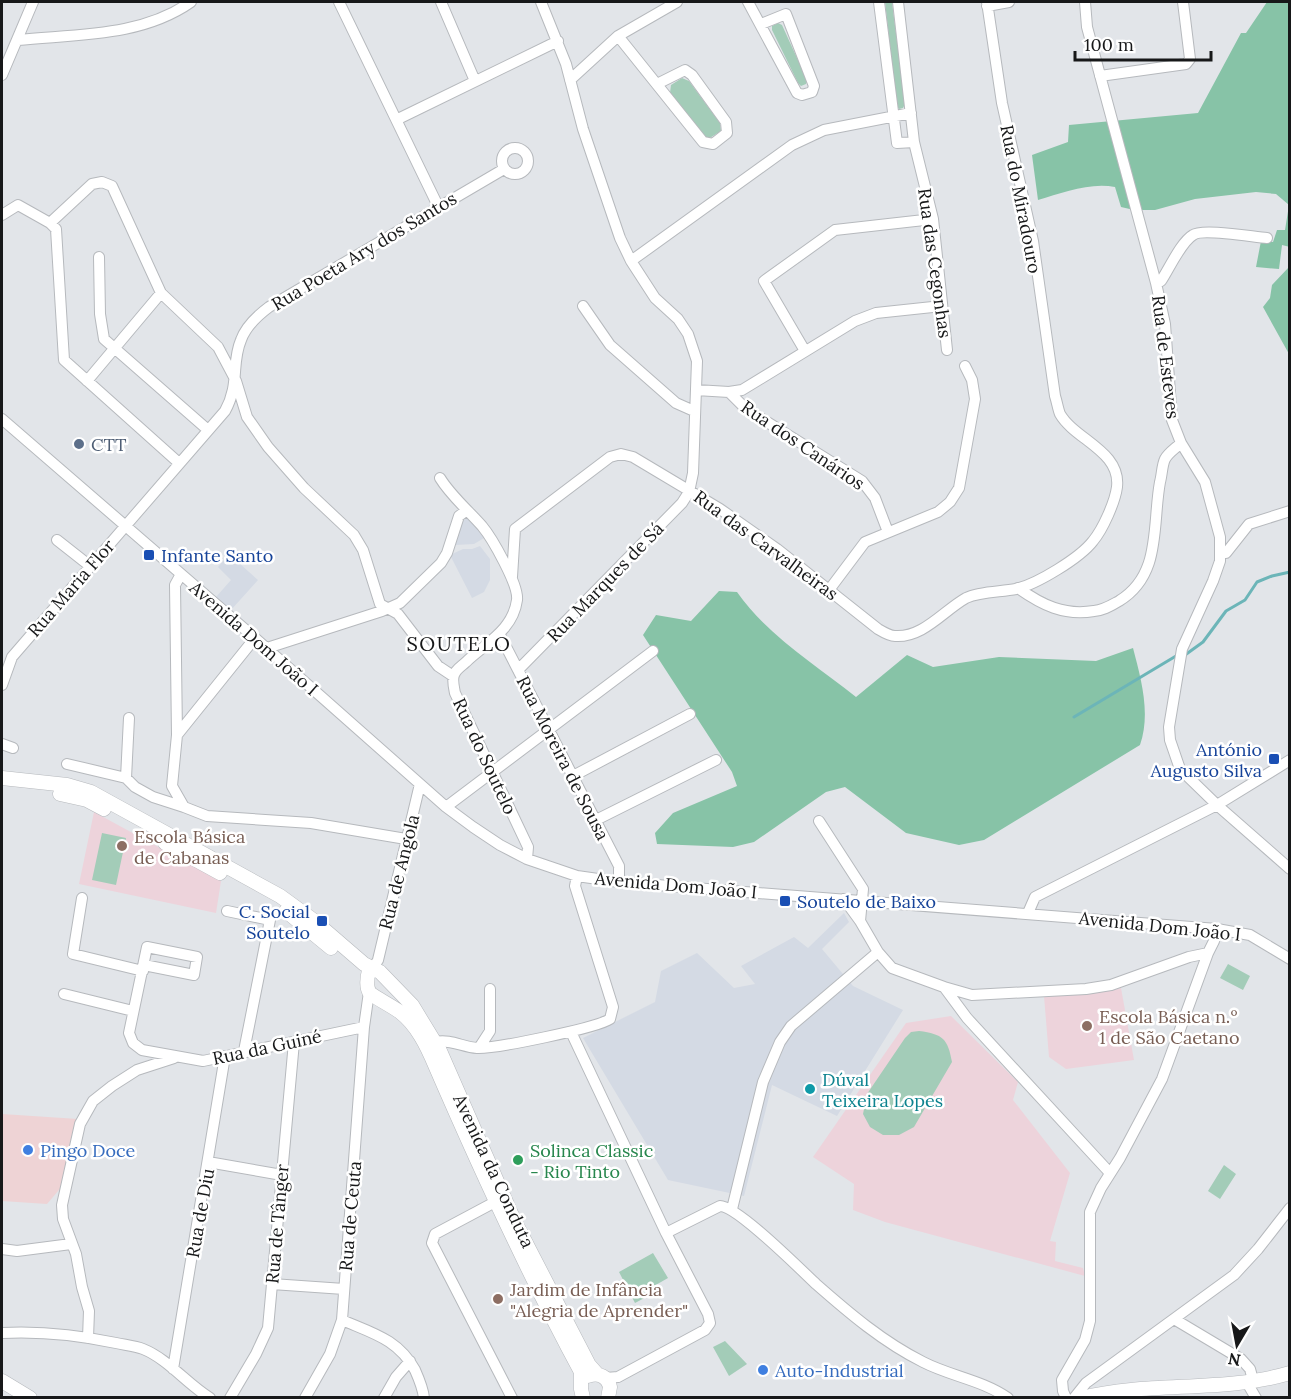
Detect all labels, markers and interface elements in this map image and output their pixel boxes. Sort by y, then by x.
scale bar [1075,24,1212,62]
text: 100 m [1084,33,1134,56]
street label: Rua do Miradouro [995,123,1047,275]
street label: Rua Poeta Ary dos Santos [267,187,461,315]
street label: Rua das Cegonhas [913,187,957,339]
street label: Rua de Esteves [1147,294,1185,420]
street label: Rua dos Canários [737,395,869,495]
place label: CTT [91,433,127,456]
marker: CTT [72,437,86,451]
street label: Rua das Carvalheiras [689,485,843,605]
street label: Rua Marques de Sá [542,517,668,647]
street label: Rua Maria Flor [22,534,120,642]
place label: Infante Santo [161,544,273,567]
marker: Infante Santo [142,548,156,562]
street label: Avenida Dom João I [184,575,323,700]
district label: SOUTELO [407,631,511,656]
street label: Rua Moreira de Sousa [512,672,614,844]
street label: Rua do Soutelo [448,694,522,818]
place label: António Augusto Silva [1150,738,1262,782]
marker: António Augusto Silva [1267,752,1281,766]
street label: Rua de Angola [374,812,424,932]
place label: Escola Básica de Cabanas [134,825,245,869]
marker: Escola Básica de Cabanas [115,839,129,853]
street label: Avenida Dom João I [593,866,758,904]
place label: Soutelo de Baixo [797,890,936,913]
marker: Soutelo de Baixo [778,894,792,908]
place label: C. Social Soutelo [239,900,310,944]
street label: Avenida Dom João I [1077,906,1242,946]
marker: C. Social Soutelo [315,914,329,928]
place label: Escola Básica n.º 1 de São Caetano [1099,1005,1240,1049]
marker: Escola Básica n.º 1 de São Caetano [1080,1019,1094,1033]
street label: Rua da Guiné [210,1024,324,1070]
place label: Dúval Teixeira Lopes [822,1068,943,1112]
marker: Dúval Teixeira Lopes [803,1082,817,1096]
street label: Avenida da Conduta [448,1090,540,1252]
place label: Pingo Doce [40,1139,135,1162]
place label: Solinca Classic - Rio Tinto [530,1139,653,1183]
marker: Pingo Doce [21,1143,35,1157]
marker: Solinca Classic - Rio Tinto [511,1153,525,1167]
street label: Rua de Ceuta [334,1160,366,1272]
street label: Rua de Tânger [260,1163,294,1285]
street label: Rua de Diu [181,1166,219,1260]
place label: Jardim de Infância "Alegria de Aprender" [509,1278,688,1322]
marker: Jardim de Infância "Alegria de Aprender" [491,1292,505,1306]
north arrow [1207,1315,1267,1375]
text: N [1227,1349,1242,1371]
place label: Auto-Industrial [774,1359,904,1382]
marker: Auto-Industrial [756,1363,770,1377]

